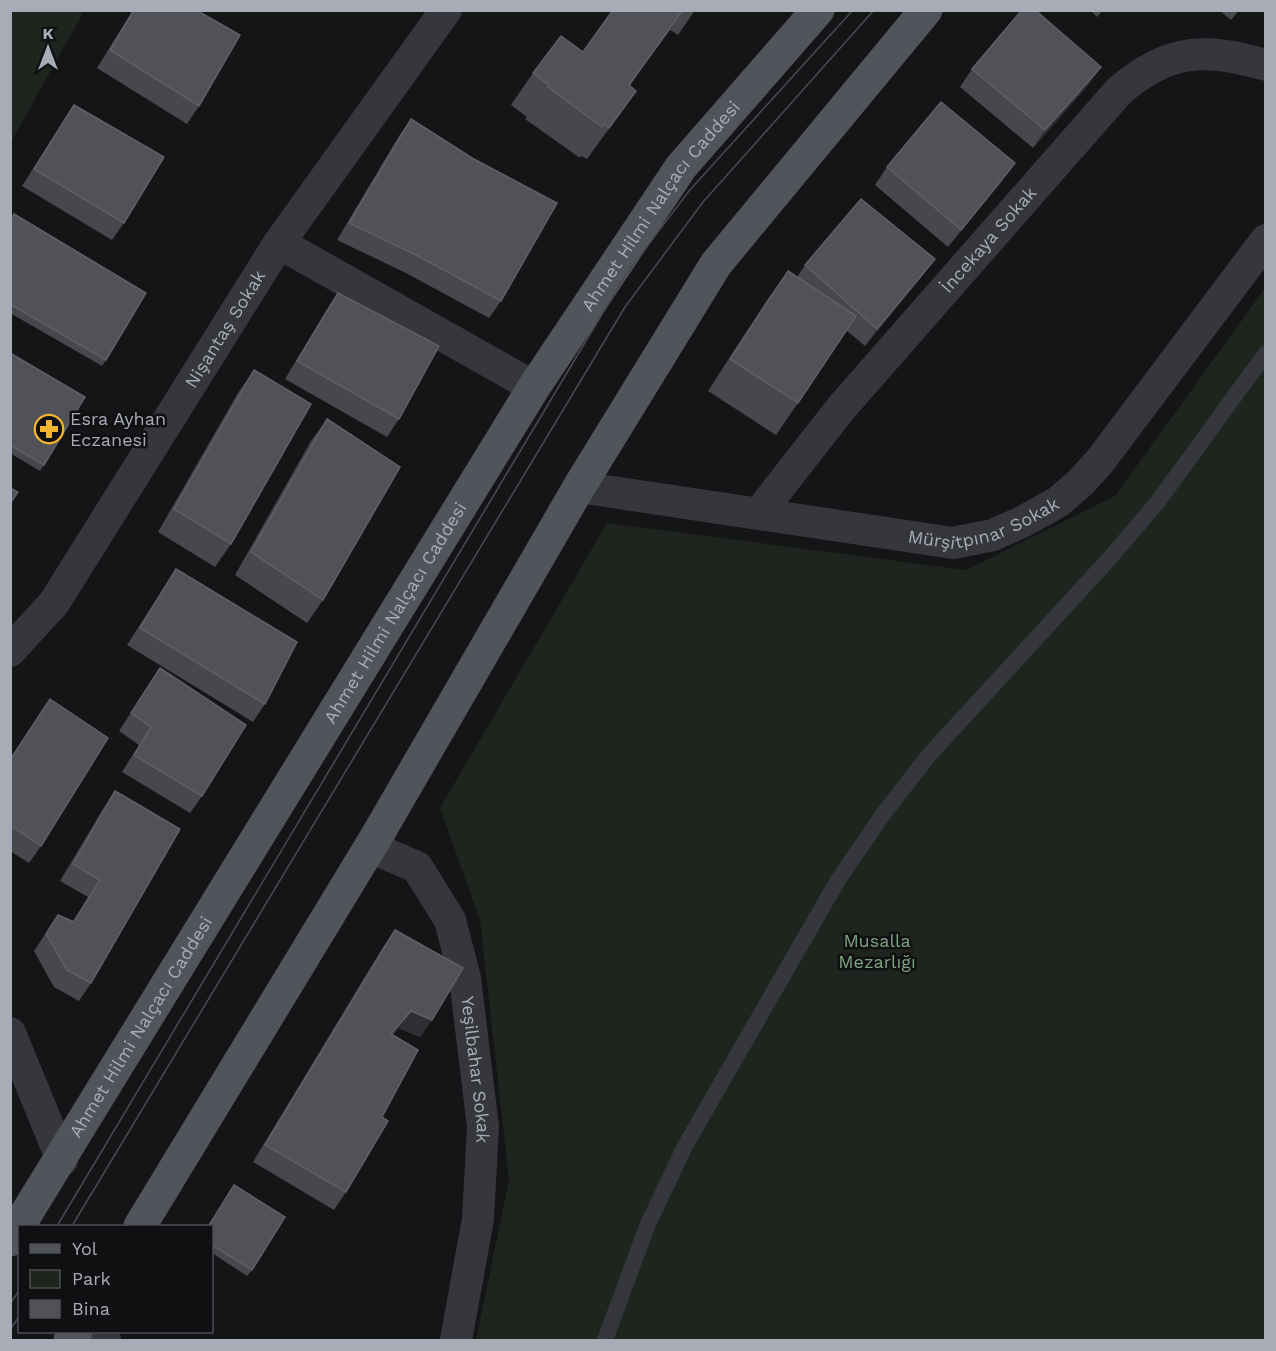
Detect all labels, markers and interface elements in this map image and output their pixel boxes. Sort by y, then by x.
north arrow [18,18,78,78]
text: K [42,24,54,43]
street label: Ahmet Hilmi Nalçacı Caddesi [577,96,744,315]
street label: İncekaya Sokak [936,182,1040,297]
street label: Nişantaş Sokak [180,266,269,392]
place label: Esra Ayhan Eczanesi [70,408,166,450]
pharmacy icon: Esra Ayhan Eczanesi [33,413,65,445]
street label: Mürşitpınar Sokak [907,493,1062,553]
street label: Ahmet Hilmi Nalçacı Caddesi [319,498,471,727]
street label: Ahmet Hilmi Nalçacı Caddesi [65,912,216,1141]
park label: Musalla Mezarlığı [838,930,916,972]
street label: Yeşilbahar Sokak [457,995,494,1144]
legend [18,1225,213,1333]
text: Yol [72,1238,98,1259]
text: Park [72,1268,111,1289]
text: Bina [72,1298,110,1319]

